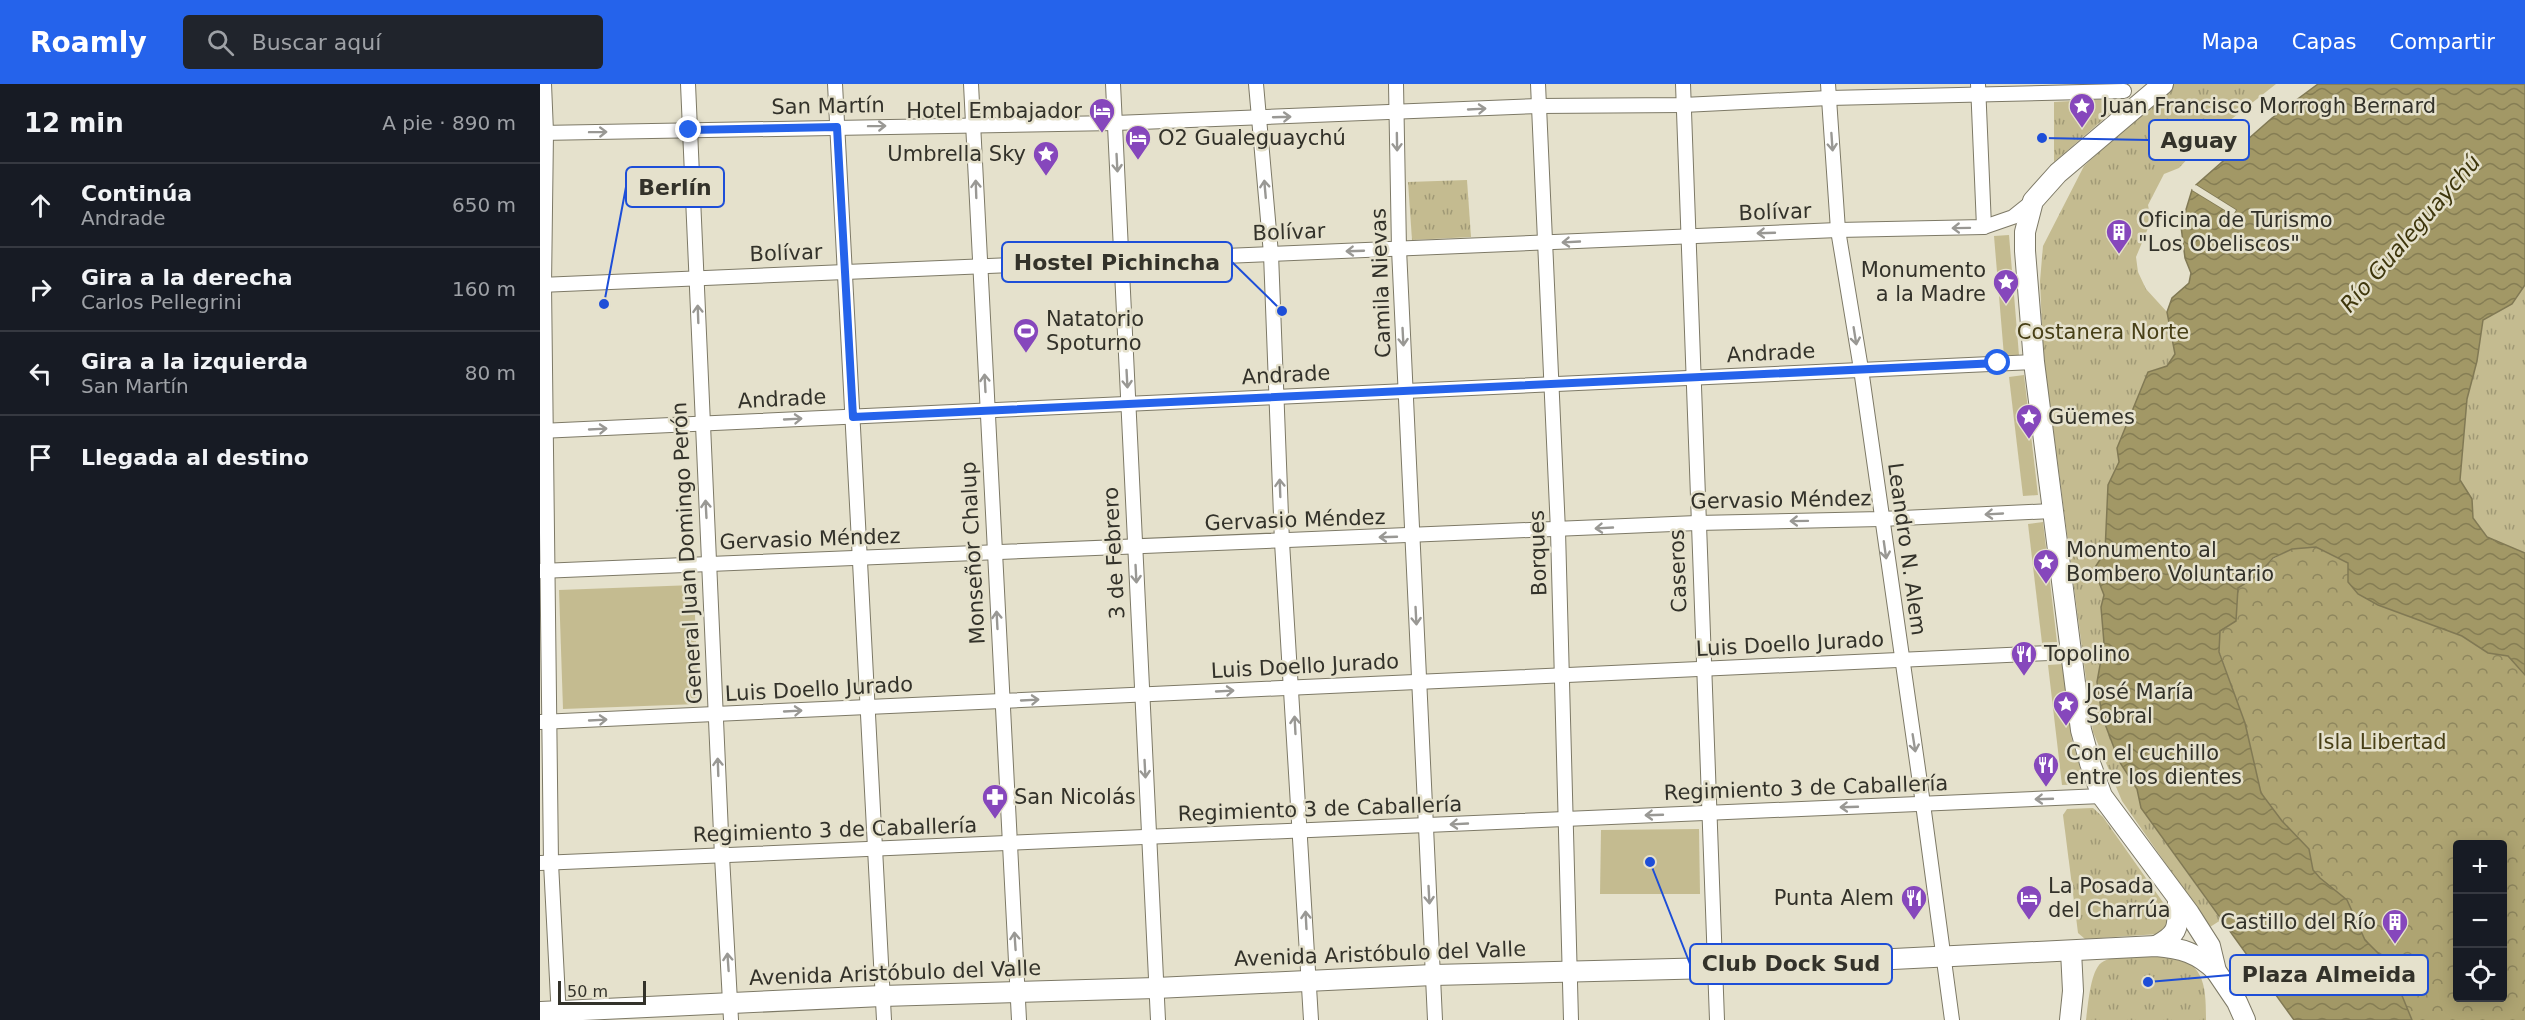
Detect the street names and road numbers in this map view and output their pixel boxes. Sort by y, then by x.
street label: San Martín [771,93,885,119]
street label: Bolívar [1738,199,1812,225]
street label: Camila Nievas [1366,208,1396,358]
street label: Bolívar [1252,219,1326,245]
street label: Bolívar [749,240,823,266]
street label: Andrade [1726,339,1816,367]
street label: Andrade [1241,361,1331,389]
street label: Andrade [737,385,827,413]
street label: General Juan Domingo Perón [667,401,707,705]
street label: Monseñor Chalup [956,461,990,645]
street label: Leandro N. Alem [1883,461,1931,637]
street label: 3 de Febrero [1099,486,1129,620]
street label: Gervasio Méndez [1690,486,1872,514]
street label: Gervasio Méndez [1204,505,1386,535]
street label: Borques [1525,510,1551,596]
street label: Gervasio Méndez [719,524,901,554]
street label: Caseros [1665,529,1691,613]
street label: Luis Doello Jurado [1695,627,1885,661]
street label: Luis Doello Jurado [1210,649,1400,683]
street label: Luis Doello Jurado [724,672,914,706]
street label: Regimiento 3 de Caballería [1663,771,1949,805]
street label: Regimiento 3 de Caballería [1177,792,1463,826]
street label: Regimiento 3 de Caballería [692,813,978,847]
street label: Avenida Aristóbulo del Valle [1234,937,1526,971]
street label: Avenida Aristóbulo del Valle [749,956,1041,990]

